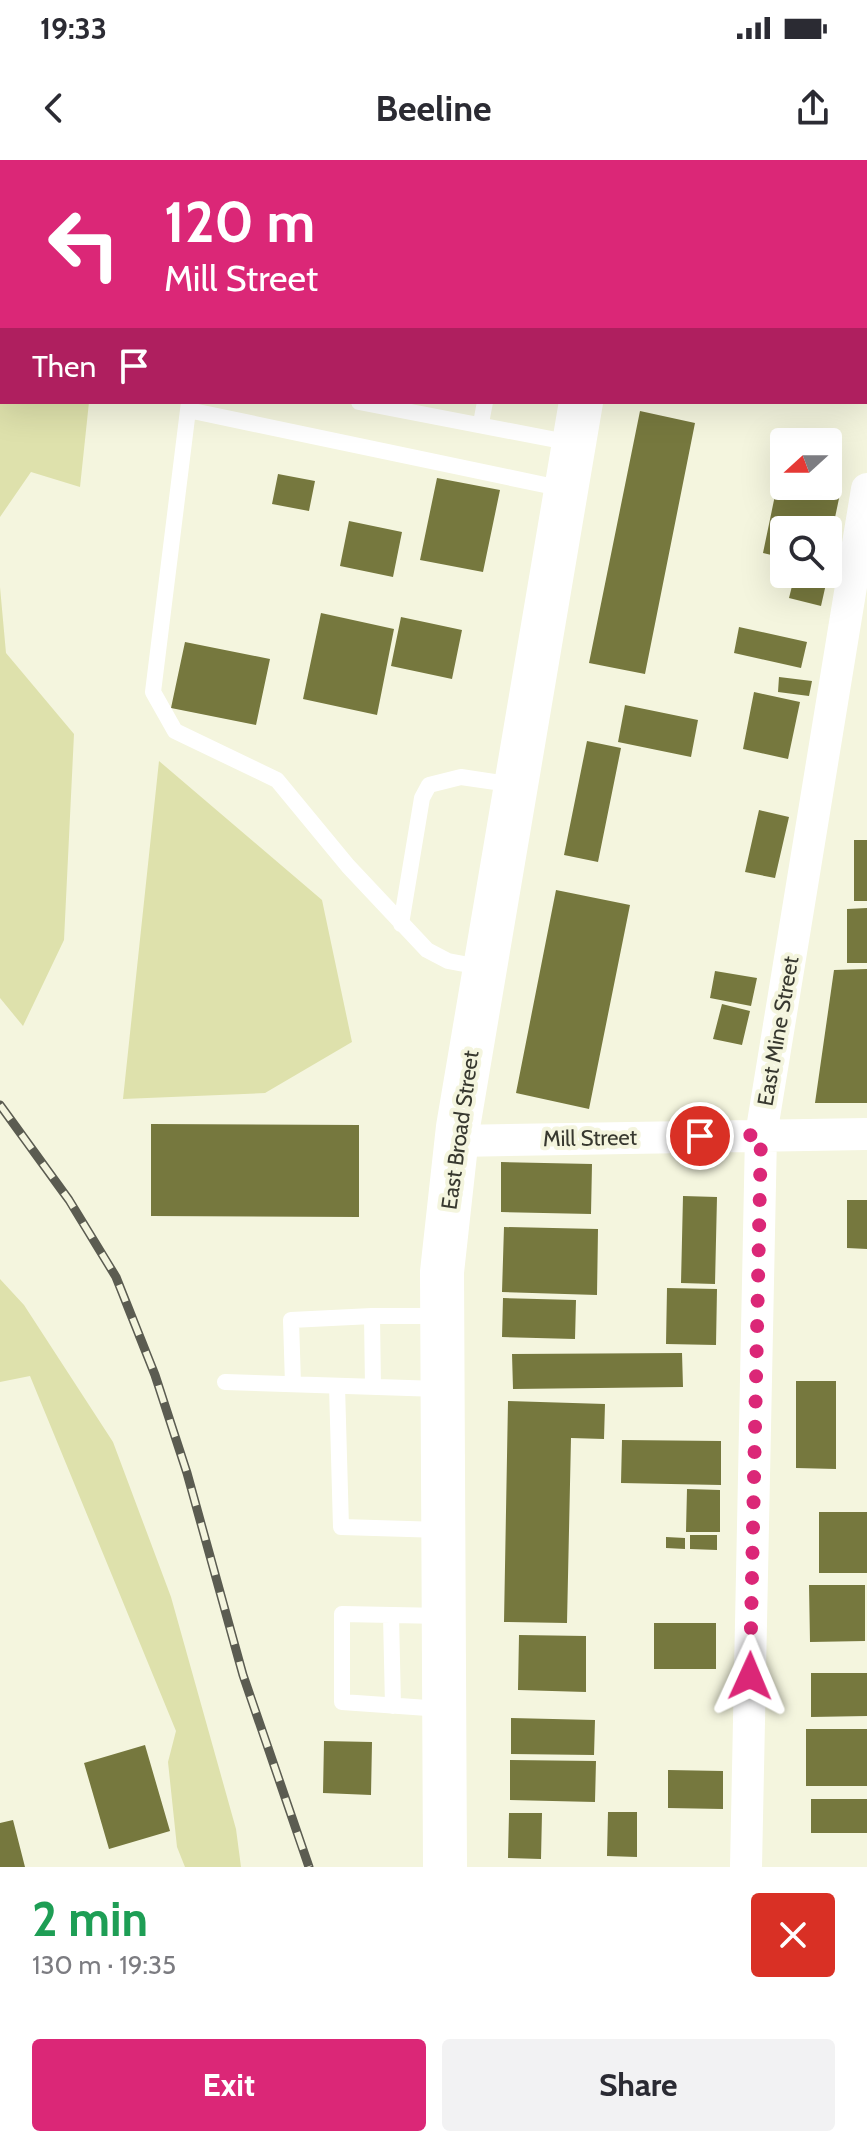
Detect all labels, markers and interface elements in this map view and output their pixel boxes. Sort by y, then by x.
text: 19:33 [40,10,107,47]
icon: back [32,86,76,130]
text: Beeline [375,86,492,130]
icon: share [791,86,835,130]
text: 120 m [164,188,315,256]
icon: left [32,192,136,296]
text: Mill Street [164,256,318,300]
icon: arrive [112,344,156,388]
text: Then [32,348,96,385]
north arrow [770,428,842,500]
map controls [770,428,842,588]
button: search [770,516,842,588]
street label: East Mine Street [752,953,805,1108]
street label: East Broad Street [435,1048,485,1211]
pin [666,1102,734,1170]
icon: arrive [678,1114,722,1158]
street label: Mill Street [543,1124,638,1152]
position arrow [708,1634,792,1718]
text: 2 min [32,1890,148,1948]
button: close [751,1893,835,1977]
text: 130 m · 19:35 [32,1949,176,1981]
button: Exit [32,2039,426,2131]
button: Share [442,2039,835,2131]

